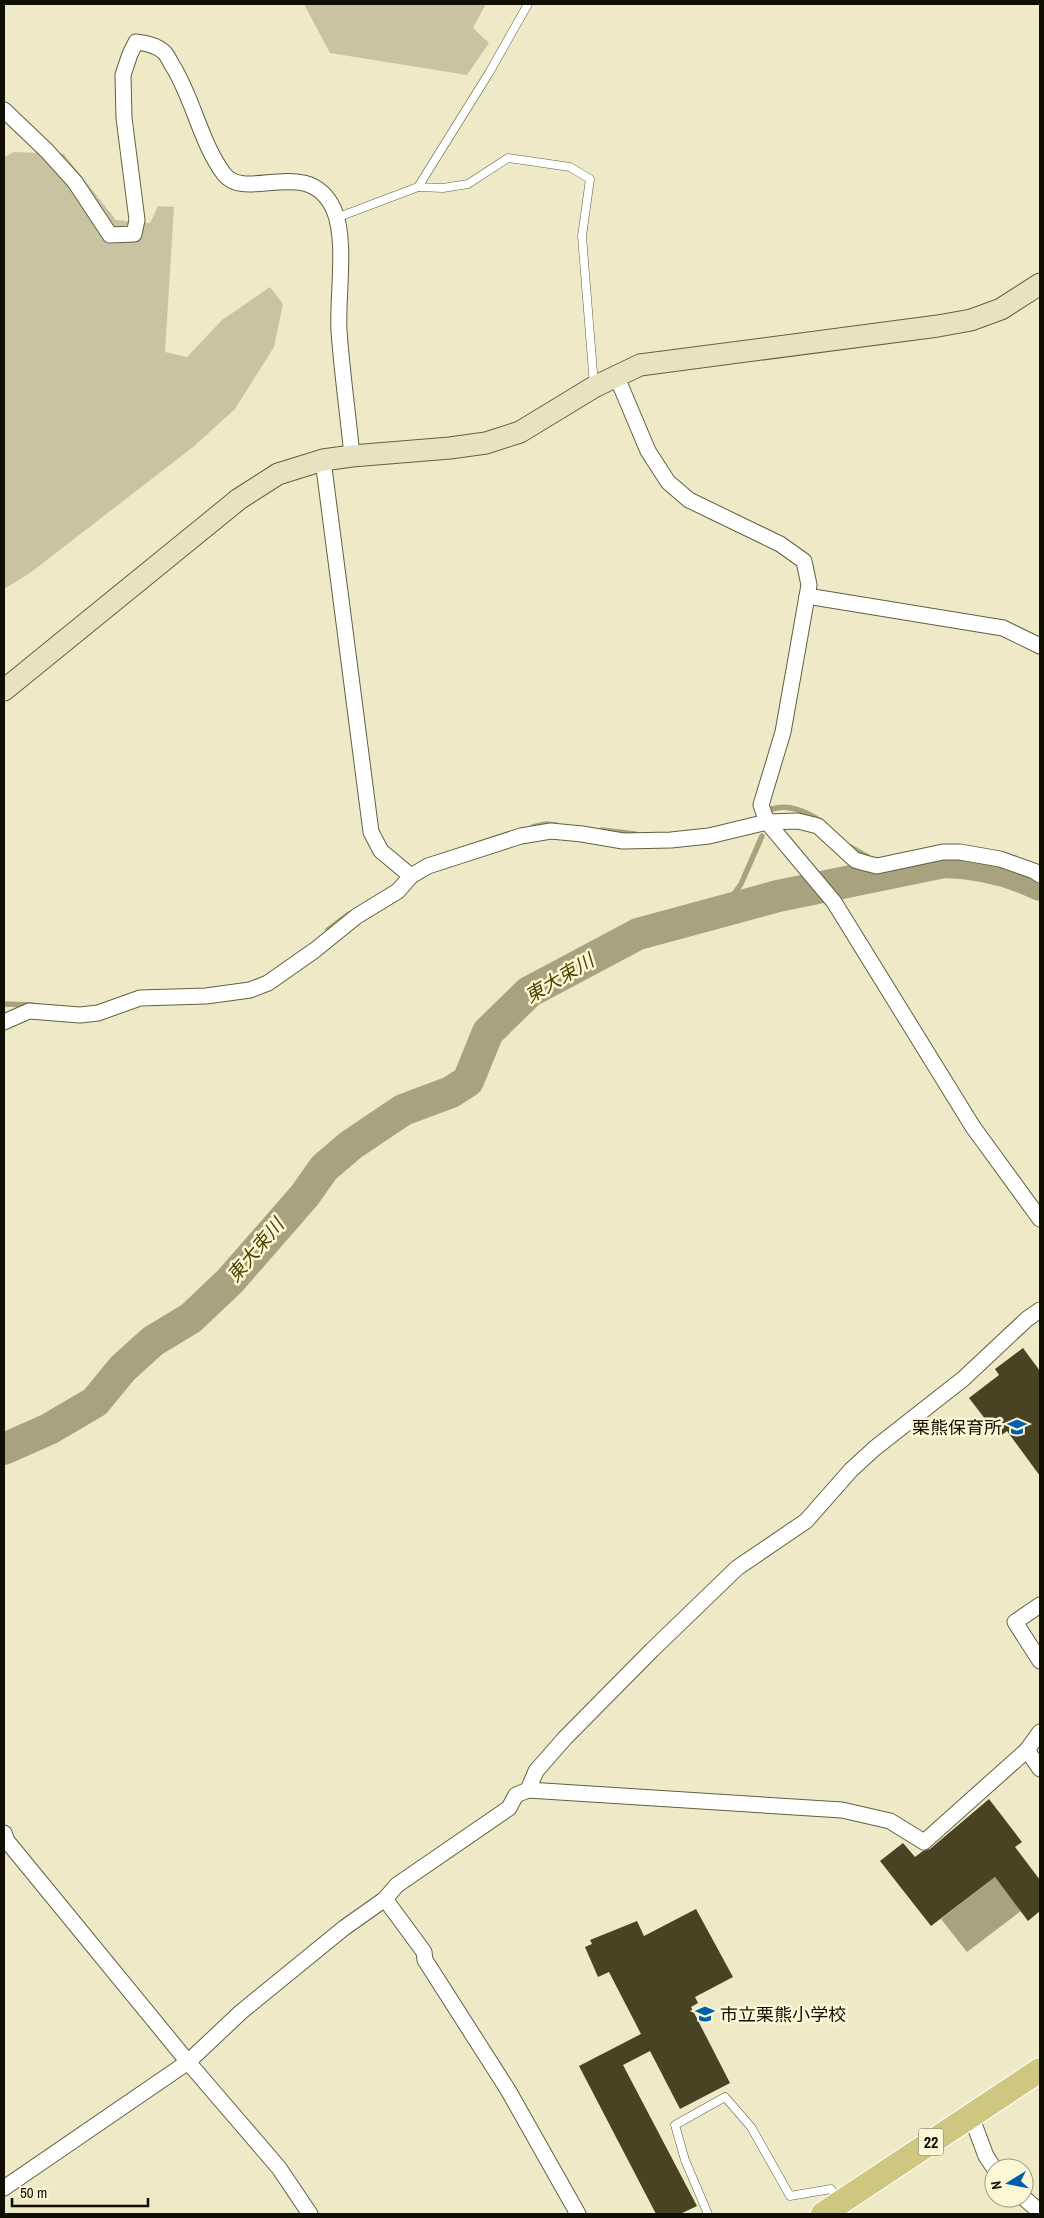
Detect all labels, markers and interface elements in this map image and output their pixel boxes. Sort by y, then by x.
water label: 東大束川 [520,946,600,1009]
water label: 東大束川 [221,1211,291,1287]
place label: 栗熊保育所 [912,1415,1002,1440]
school or university icon: 栗熊保育所 [1006,1416,1028,1438]
place label: 市立栗熊小学校 [720,2002,846,2027]
school or university icon: 市立栗熊小学校 [694,2003,716,2025]
road number: 22 [918,2128,944,2156]
north arrow [984,2158,1034,2208]
scale bar [12,2176,149,2208]
text: N [987,2180,1006,2191]
text: 50 m [20,2182,47,2203]

